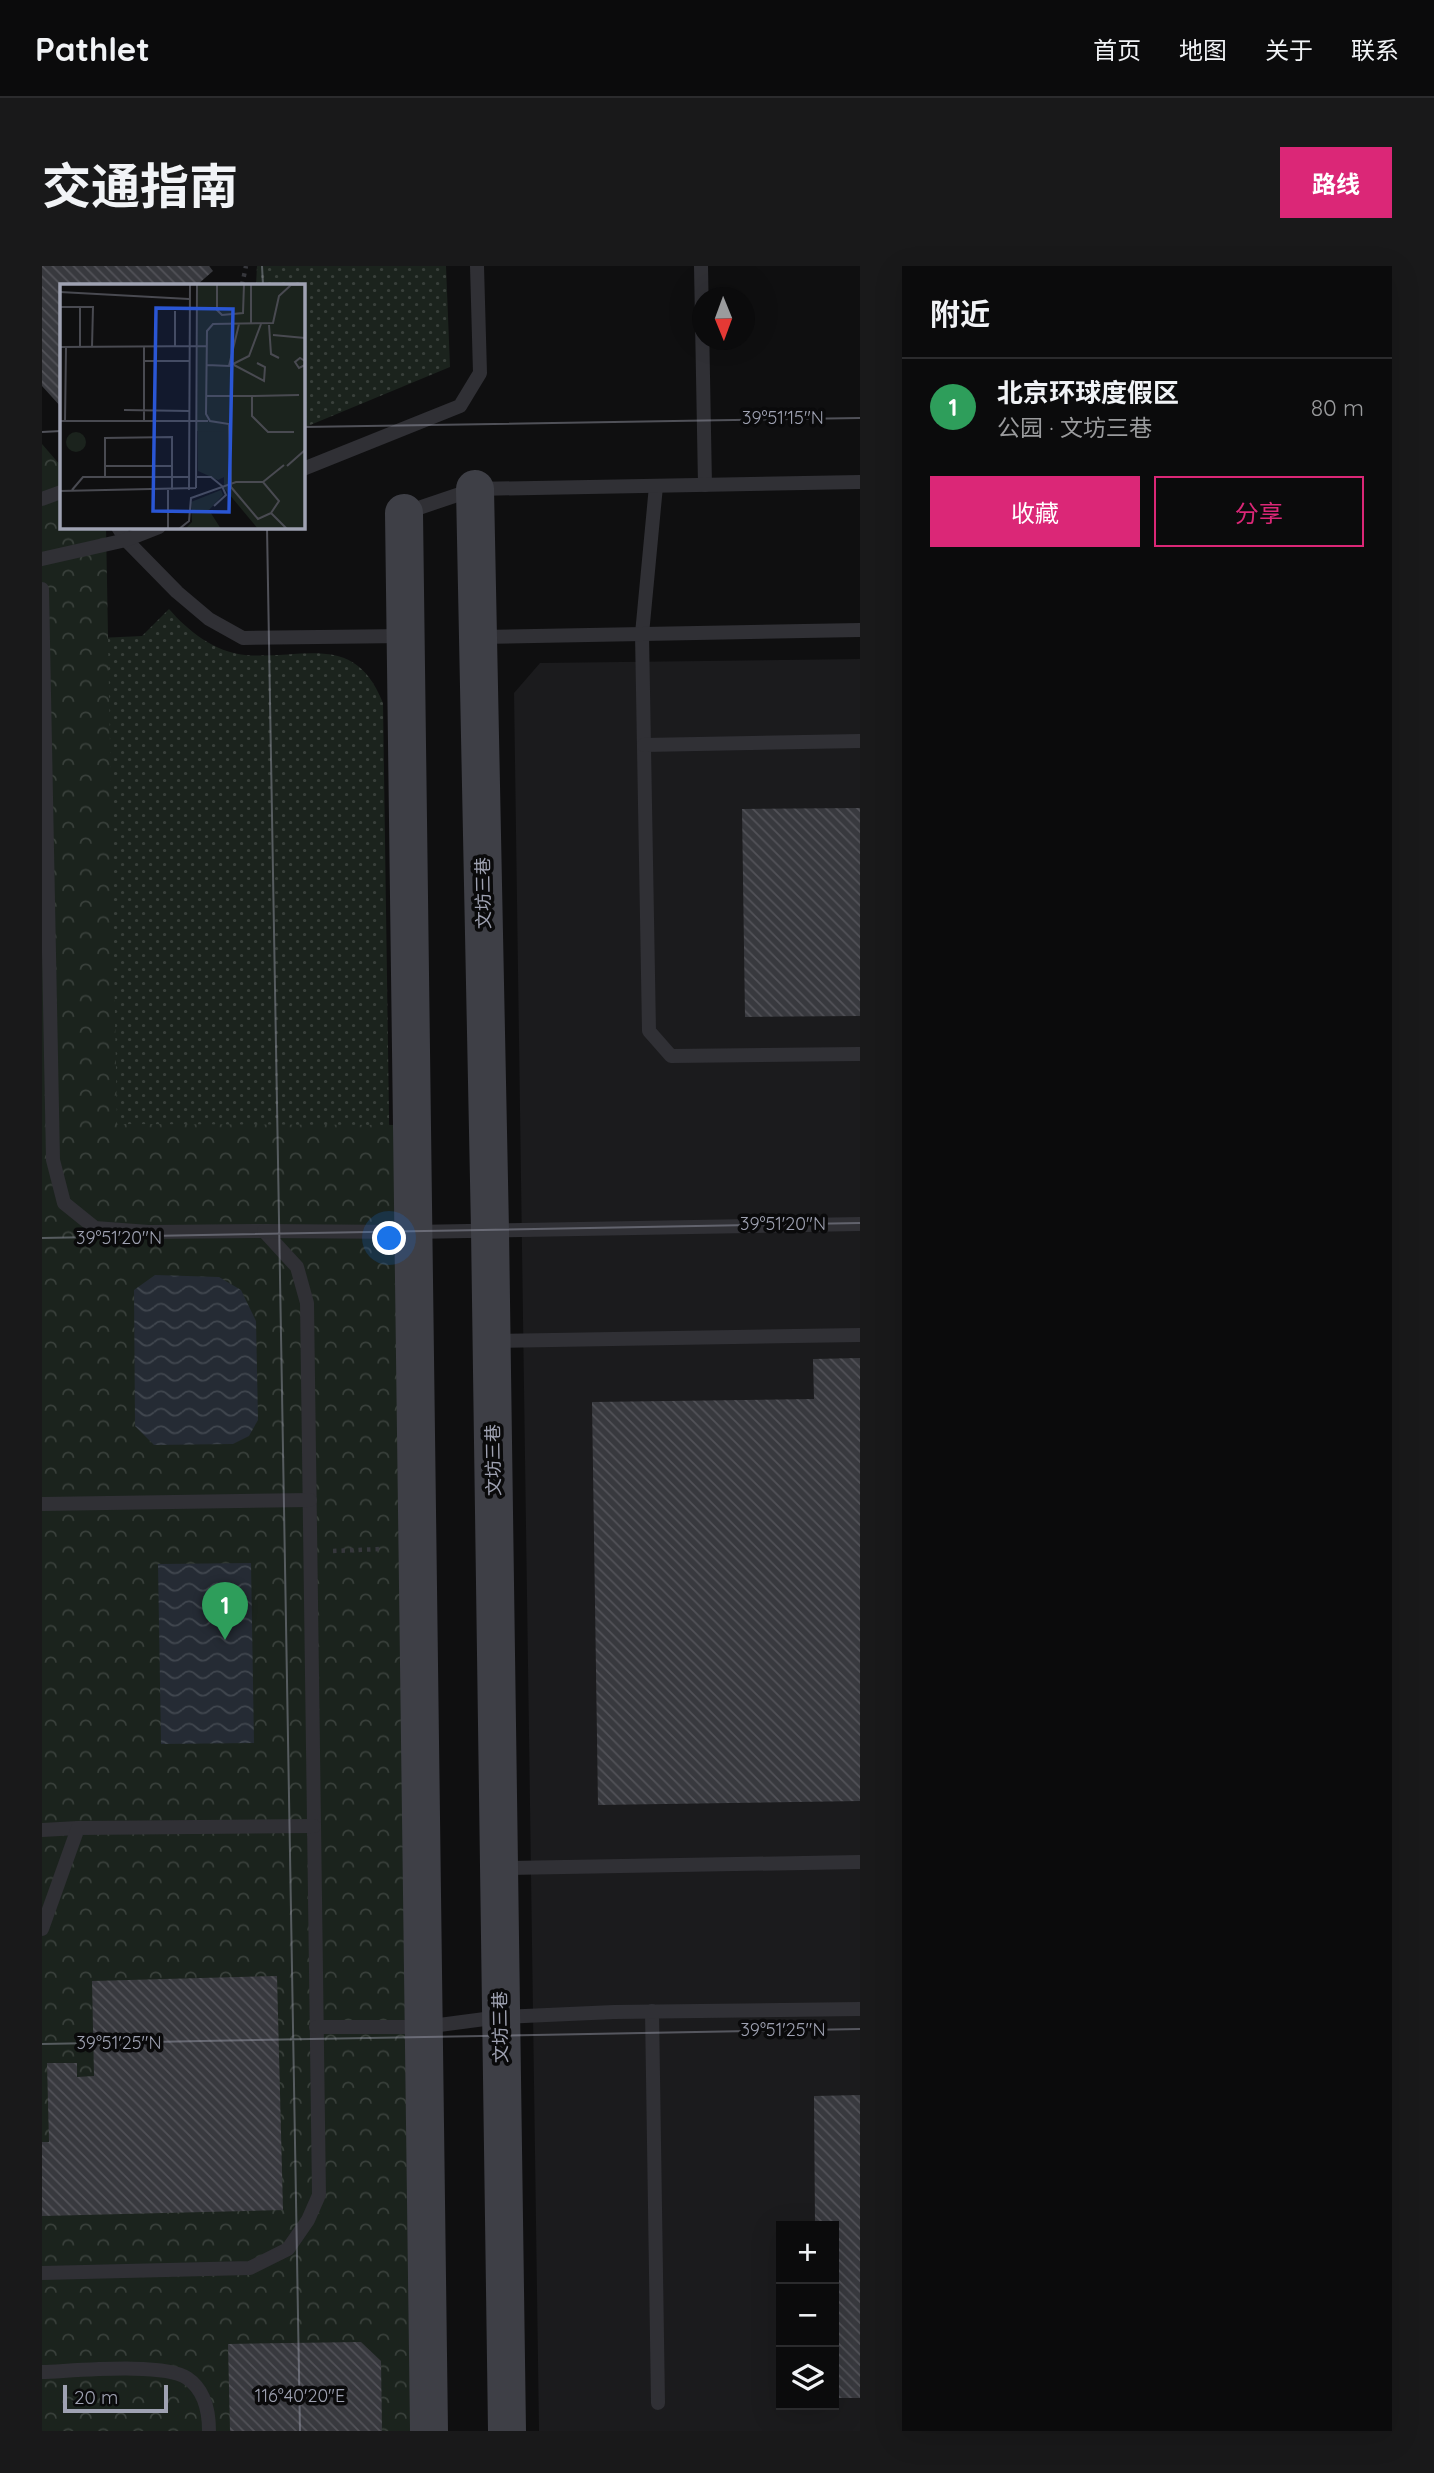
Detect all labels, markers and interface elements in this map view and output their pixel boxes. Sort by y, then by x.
text: Pathlet [35,28,150,69]
text: 首页 [1093,35,1141,65]
text: 地图 [1179,35,1227,65]
text: 关于 [1265,35,1313,65]
text: 联系 [1351,35,1399,65]
button: 路线 [1280,147,1392,218]
text: 交通指南 [42,155,238,216]
inset map [60,284,304,528]
north arrow [692,287,755,350]
text: 附近 [930,295,990,333]
text: 北京环球度假区 [997,376,1179,409]
text: 1 [949,393,957,422]
text: 80 m [1311,393,1364,422]
text: 39°51'15"N [742,406,824,429]
text: 公园 · 文坊三巷 [997,413,1152,442]
button: 收藏 [930,476,1140,547]
button: 分享 [1154,476,1364,547]
street label: 文坊三巷 [471,857,495,929]
text: 39°51'20"N [740,1212,826,1235]
your location [372,1221,406,1255]
text: 39°51'20"N [76,1226,162,1249]
street label: 文坊三巷 [481,1424,505,1496]
pin: 1 [202,1582,248,1640]
street label: 文坊三巷 [488,1991,512,2063]
text: 39°51'25"N [740,2018,826,2041]
text: 39°51'25"N [76,2031,162,2054]
map controls [776,2221,839,2410]
button: + [776,2221,839,2284]
button: − [776,2284,839,2347]
button: layers [776,2347,839,2410]
scale bar [63,2382,168,2414]
text: 116°40'20"E [255,2384,345,2407]
text: 20 m [74,2385,118,2409]

